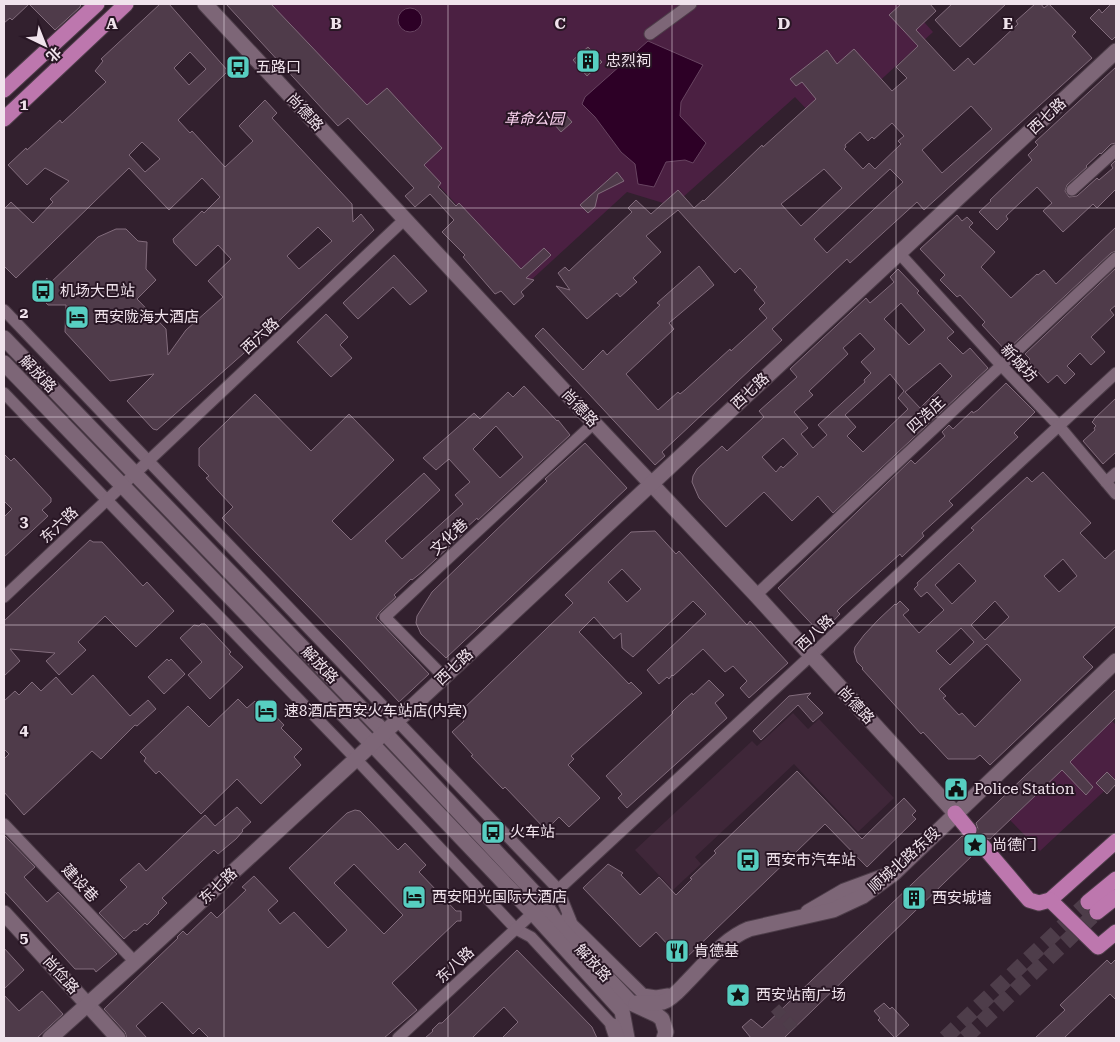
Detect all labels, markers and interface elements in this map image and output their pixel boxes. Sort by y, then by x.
text: A [106,14,118,33]
text: B [330,14,342,33]
text: C [554,14,566,33]
text: D [778,14,791,33]
text: E [1003,14,1013,33]
north arrow [20,20,70,70]
text: 北 [43,44,64,65]
building icon: 忠烈祠 [575,48,601,74]
place label: 忠烈祠 [606,52,651,70]
bus stop icon: 五路口 [225,54,251,80]
place label: 五路口 [256,58,301,76]
street label: 尚德路 [283,89,327,135]
street label: 西七路 [1024,94,1070,138]
text: 1 [20,95,29,114]
park label: 革命公园 [504,110,566,128]
bus stop icon: 机场大巴站 [30,278,56,304]
place label: 机场大巴站 [60,282,135,300]
text: 2 [20,303,29,322]
hotel icon: 西安陇海大酒店 [64,304,90,330]
place label: 西安陇海大酒店 [94,308,199,326]
street label: 西六路 [237,314,283,358]
street label: 新城坊 [997,340,1041,386]
street label: 解放路 [16,352,60,396]
street label: 西七路 [727,369,773,413]
street label: 尚德路 [558,385,602,431]
street label: 四浩庄 [903,393,949,437]
street label: 东六路 [36,503,82,547]
text: 3 [20,512,29,531]
street label: 文化巷 [426,515,472,559]
street label: 西八路 [792,611,838,655]
street label: 解放路 [298,643,342,687]
street label: 西七路 [431,645,477,689]
street label: 尚德路 [834,682,878,728]
hotel icon: 速8酒店西安火车站店(内宾) [253,698,279,724]
place label: 速8酒店西安火车站店(内宾) [284,702,467,720]
text: 4 [20,720,29,739]
public building icon: Police Station [943,776,969,802]
place label: Police Station [974,780,1075,798]
bus stop icon: 火车站 [480,819,506,845]
place label: 火车站 [510,823,555,841]
street label: 顺城北路东段 [865,823,943,897]
place icon: 尚德门 [962,832,988,858]
place label: 尚德门 [992,836,1037,854]
bus stop icon: 西安市汽车站 [735,847,761,873]
place label: 西安市汽车站 [766,851,856,869]
street label: 建设巷 [58,860,102,906]
street label: 东七路 [195,864,241,908]
hotel icon: 西安阳光国际大酒店 [401,884,427,910]
building icon: 西安城墙 [901,885,927,911]
place label: 西安阳光国际大酒店 [432,888,567,906]
place label: 西安城墙 [932,889,992,907]
text: 5 [20,928,29,947]
restaurant icon: 肯德基 [664,938,690,964]
street label: 解放路 [571,940,615,986]
place label: 肯德基 [694,942,739,960]
street label: 东八路 [432,943,478,987]
street label: 尚俭路 [39,952,83,998]
place icon: 西安站南广场 [725,982,751,1008]
place label: 西安站南广场 [756,986,846,1004]

